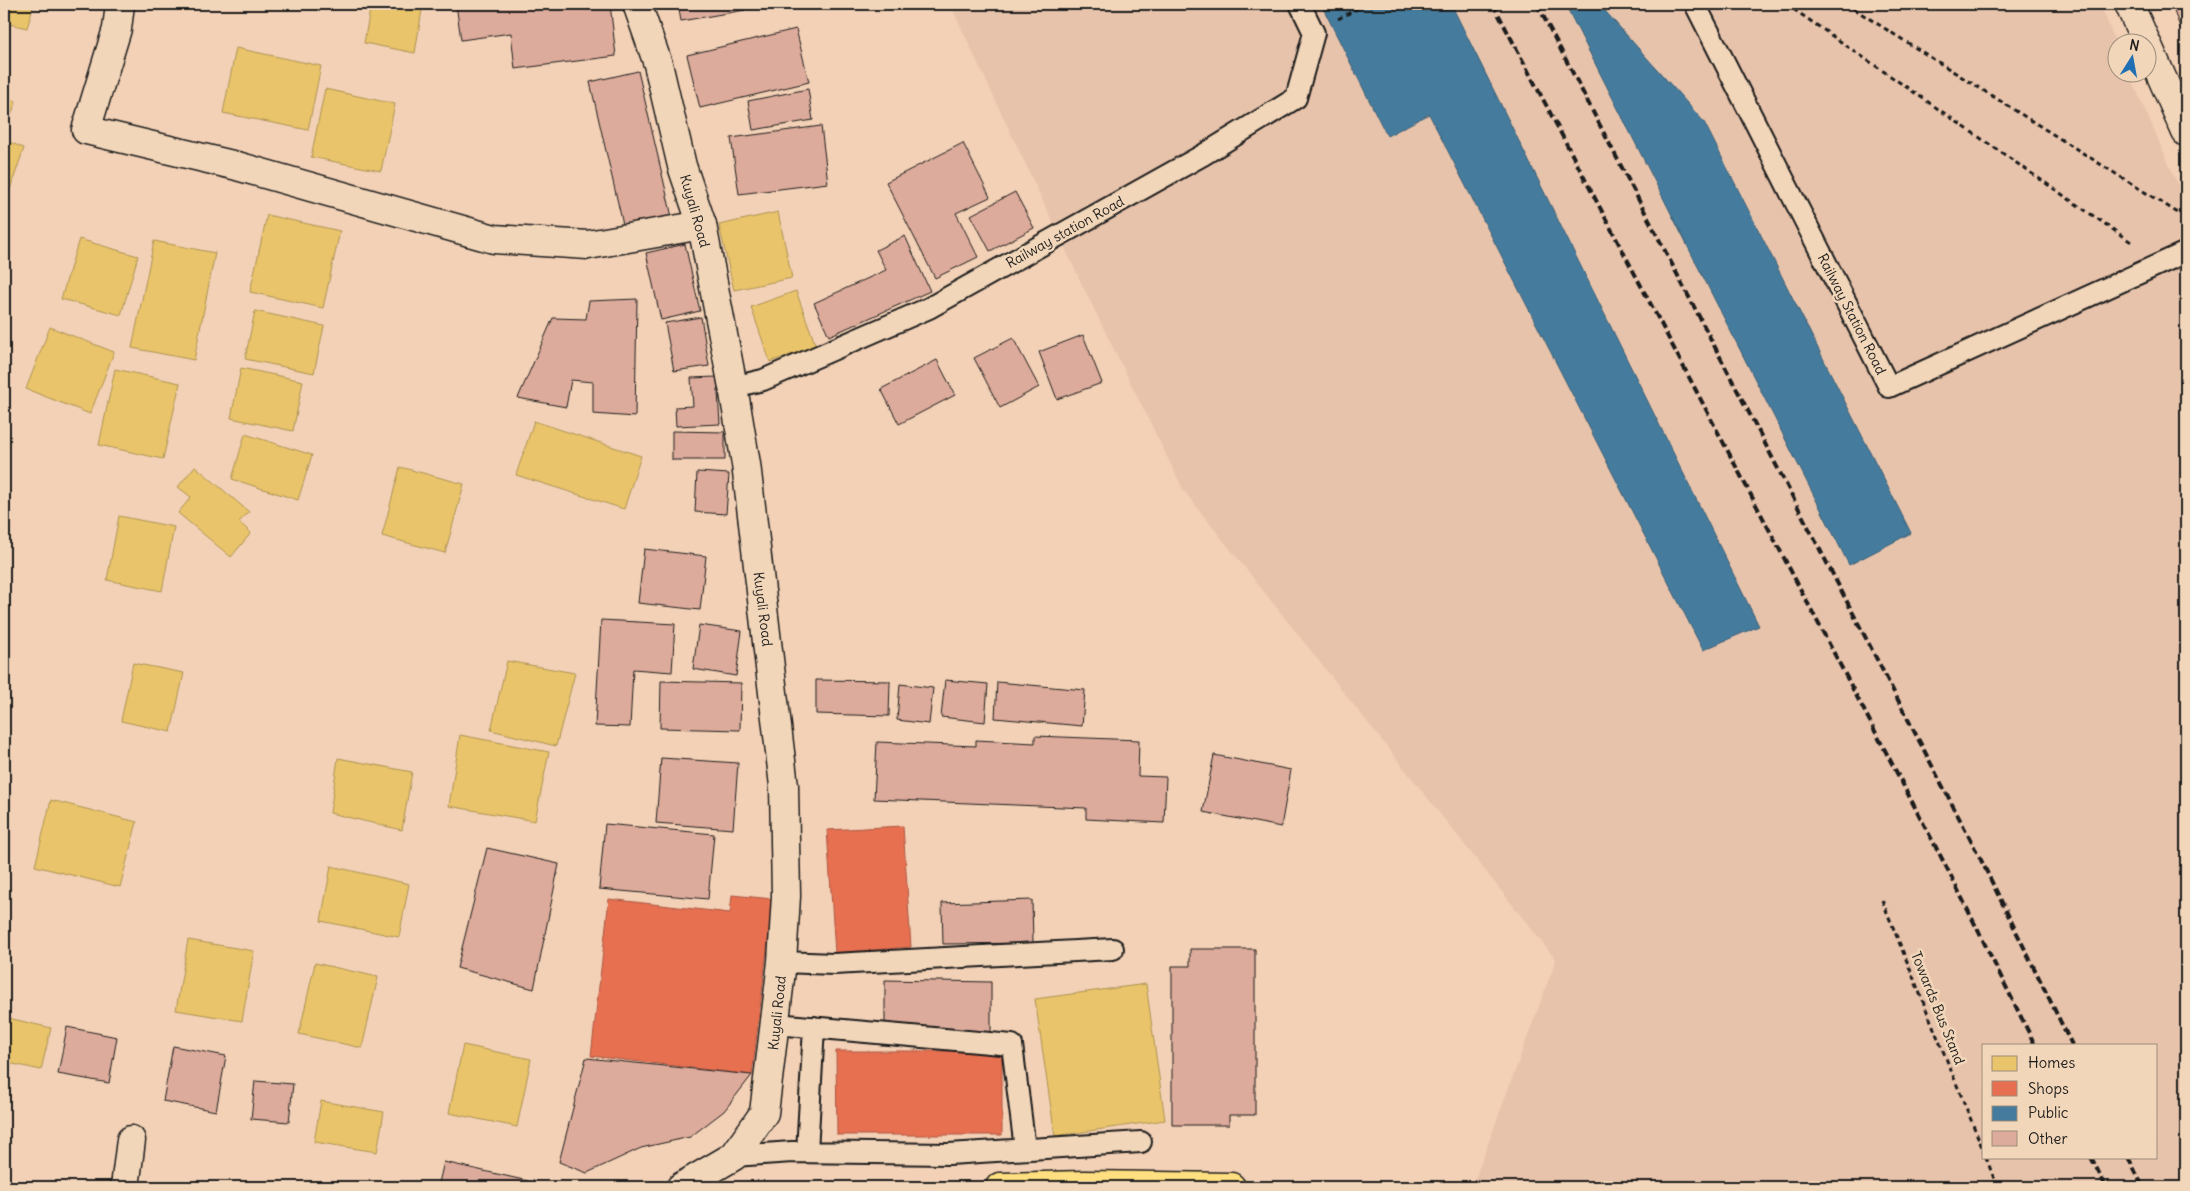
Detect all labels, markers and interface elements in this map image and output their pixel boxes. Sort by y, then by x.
north arrow [2108,32,2158,82]
text: N [2128,35,2141,55]
street label: Kuyali Road [676,172,714,250]
street label: Railway station Road [1003,192,1127,272]
street label: Railway Station Road [1814,250,1890,378]
street label: Kuyali Road [749,571,777,647]
street label: Towards Bus Stand [1907,949,1969,1067]
street label: Kuyali Road [764,975,790,1051]
legend [1982,1044,2158,1158]
text: Homes [2028,1053,2075,1072]
text: Shops [2028,1079,2069,1098]
text: Public [2028,1103,2069,1122]
text: Other [2028,1129,2068,1148]

